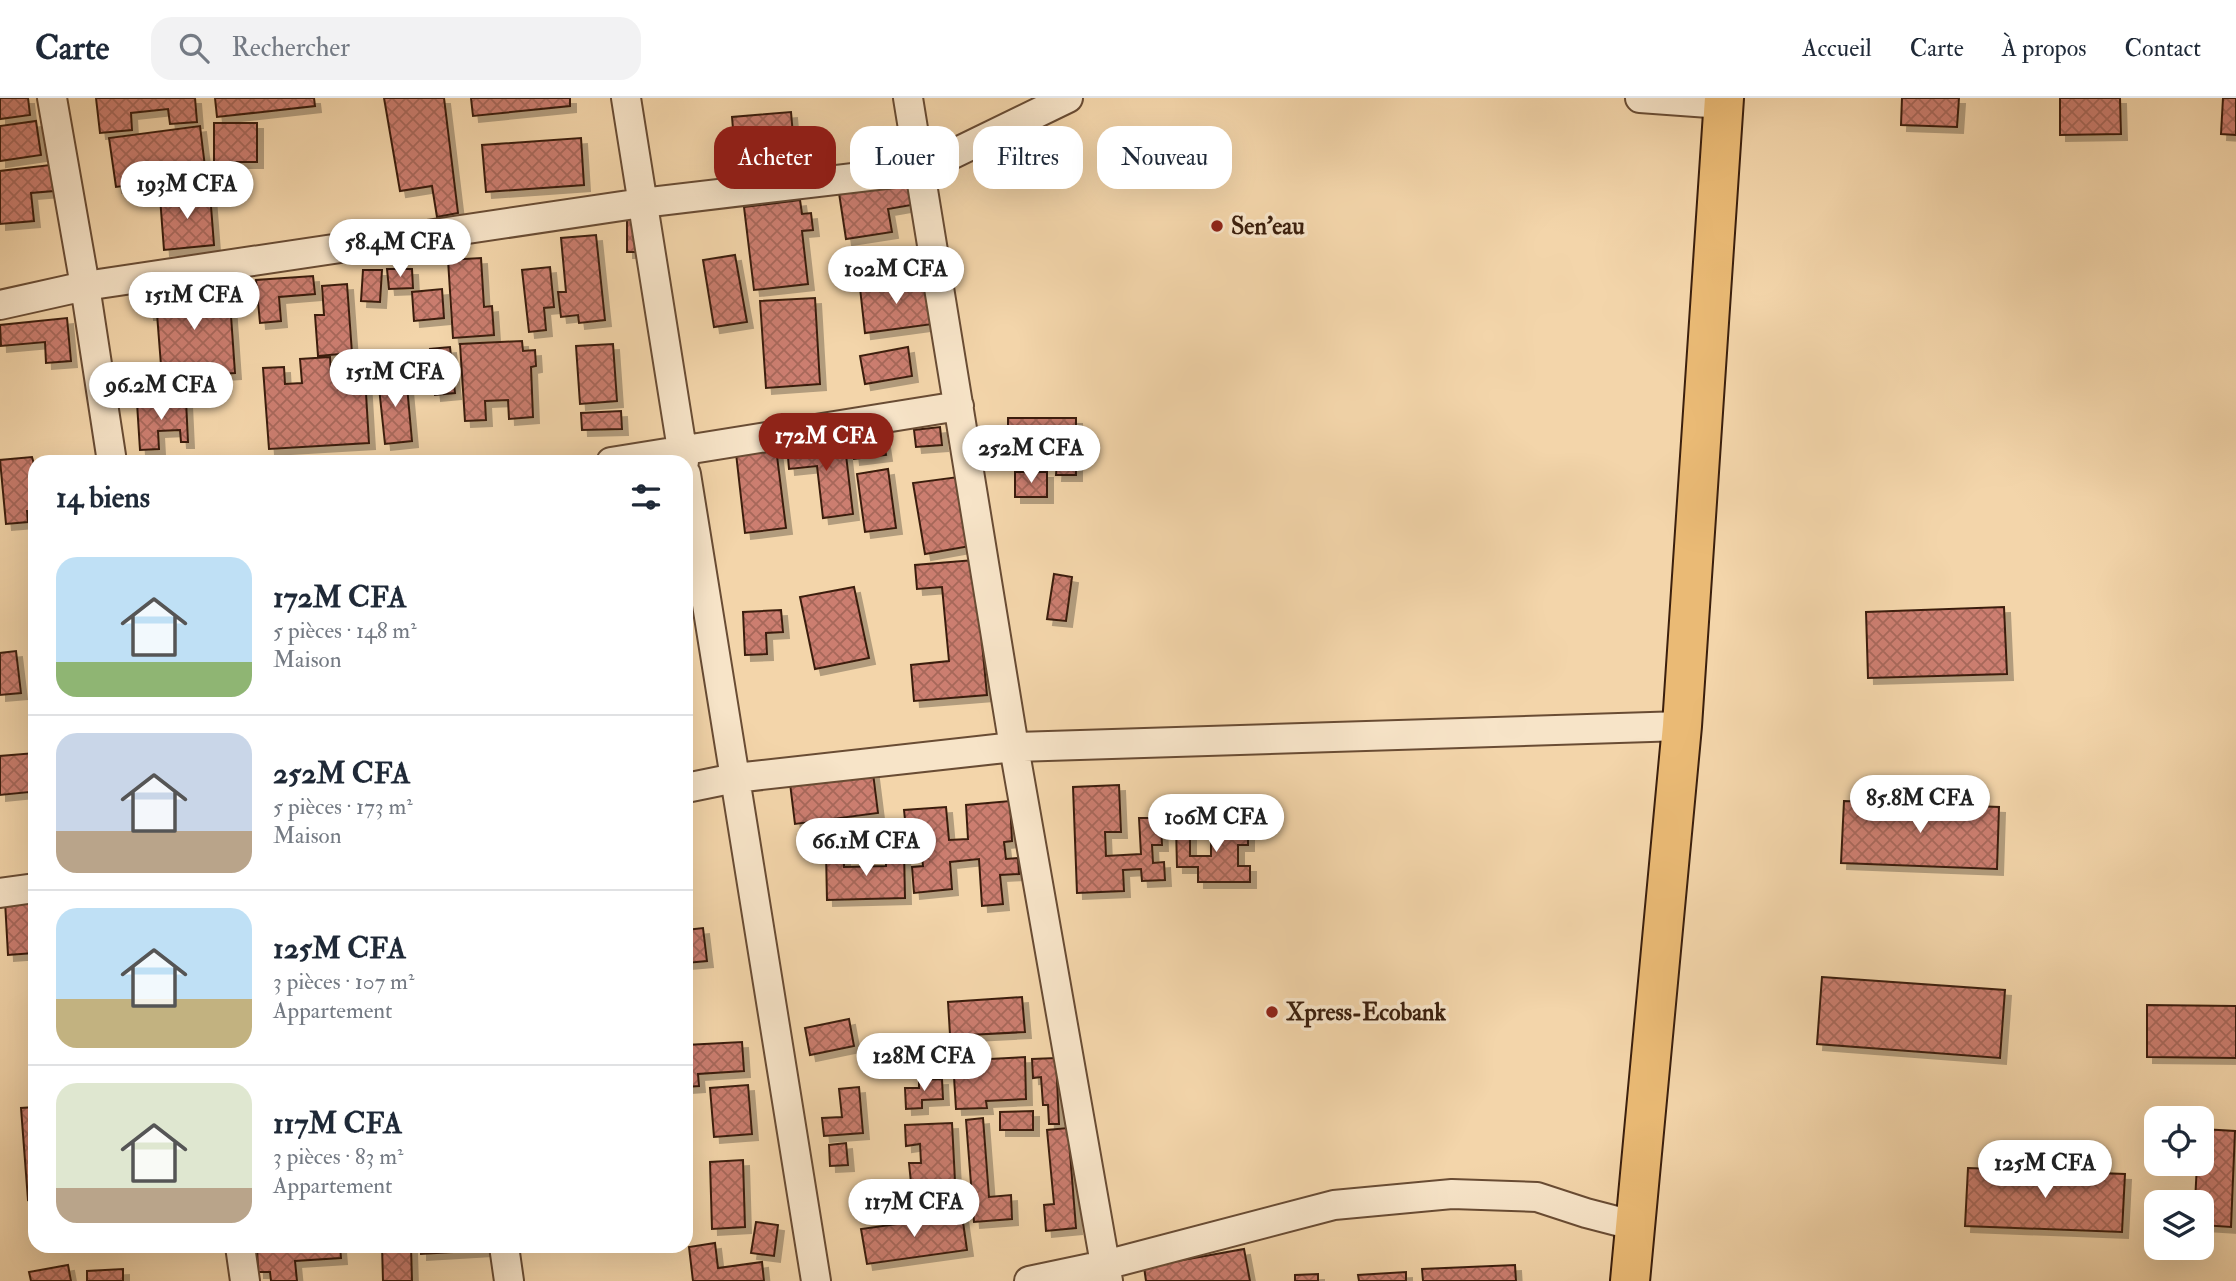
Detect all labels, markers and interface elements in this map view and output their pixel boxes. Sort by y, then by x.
search box [151,17,641,80]
text: Carte [35,28,109,69]
icon: search [175,29,213,67]
text: Rechercher [231,32,350,64]
text: Accueil [1802,33,1872,64]
text: Carte [1910,33,1964,64]
text: À propos [2002,33,2087,64]
text: Contact [2125,33,2201,64]
chip: Acheter [714,126,836,189]
chip: Louer [850,126,959,189]
chip: Filtres [973,126,1083,189]
chip: Nouveau [1097,126,1232,189]
pin: 193M CFA [115,162,259,221]
text: 193M CFA [137,169,237,198]
place label: Sen'eau [1231,211,1305,242]
marker: Sen'eau [1209,218,1225,234]
pin: 58.4M CFA [320,220,480,279]
text: 58.4M CFA [345,227,455,256]
pin: 102M CFA [824,246,968,306]
text: 102M CFA [844,254,948,283]
pin: 151M CFA [122,272,266,332]
text: 151M CFA [145,280,243,309]
pin: 151M CFA [323,350,467,409]
text: 151M CFA [346,357,444,386]
pin: 96.2M CFA [81,362,241,422]
text: 96.2M CFA [105,370,217,399]
pin: 172M CFA [754,414,898,473]
text: 172M CFA [775,421,877,450]
pin: 252M CFA [959,426,1103,485]
text: 252M CFA [978,433,1084,462]
icon: filters [627,478,665,516]
text: 14 biens [56,479,150,516]
text: 172M CFA [273,579,407,616]
icon: home [112,585,196,669]
text: 5 pièces · 148 m² [273,616,417,645]
text: Maison [273,645,342,674]
text: 252M CFA [273,755,411,792]
icon: home [112,761,196,845]
pin: 85.8M CFA [1840,776,2000,835]
text: 85.8M CFA [1866,783,1974,812]
text: 5 pièces · 173 m² [273,792,413,821]
pin: 106M CFA [1144,794,1288,854]
text: 106M CFA [1164,802,1268,831]
pin: 66.1M CFA [786,818,946,878]
text: Maison [273,821,342,850]
text: 66.1M CFA [812,826,920,855]
text: 125M CFA [273,930,406,967]
icon: home [112,936,196,1020]
text: 3 pièces · 107 m² [273,967,414,996]
text: Appartement [273,996,393,1025]
place label: Xpress-Ecobank [1286,997,1446,1028]
marker: Xpress-Ecobank [1264,1004,1280,1020]
pin: 128M CFA [852,1034,996,1093]
text: 128M CFA [873,1041,975,1070]
text: 117M CFA [273,1105,402,1142]
map controls [2144,1106,2214,1260]
button: locate [2144,1106,2214,1176]
icon: home [112,1111,196,1195]
pin: 125M CFA [1973,1140,2117,1200]
text: 3 pièces · 83 m² [273,1142,404,1171]
text: 125M CFA [1994,1148,2096,1177]
text: Appartement [273,1171,393,1200]
pin: 117M CFA [842,1180,986,1239]
text: 117M CFA [864,1187,964,1216]
button: layers [2144,1190,2214,1260]

